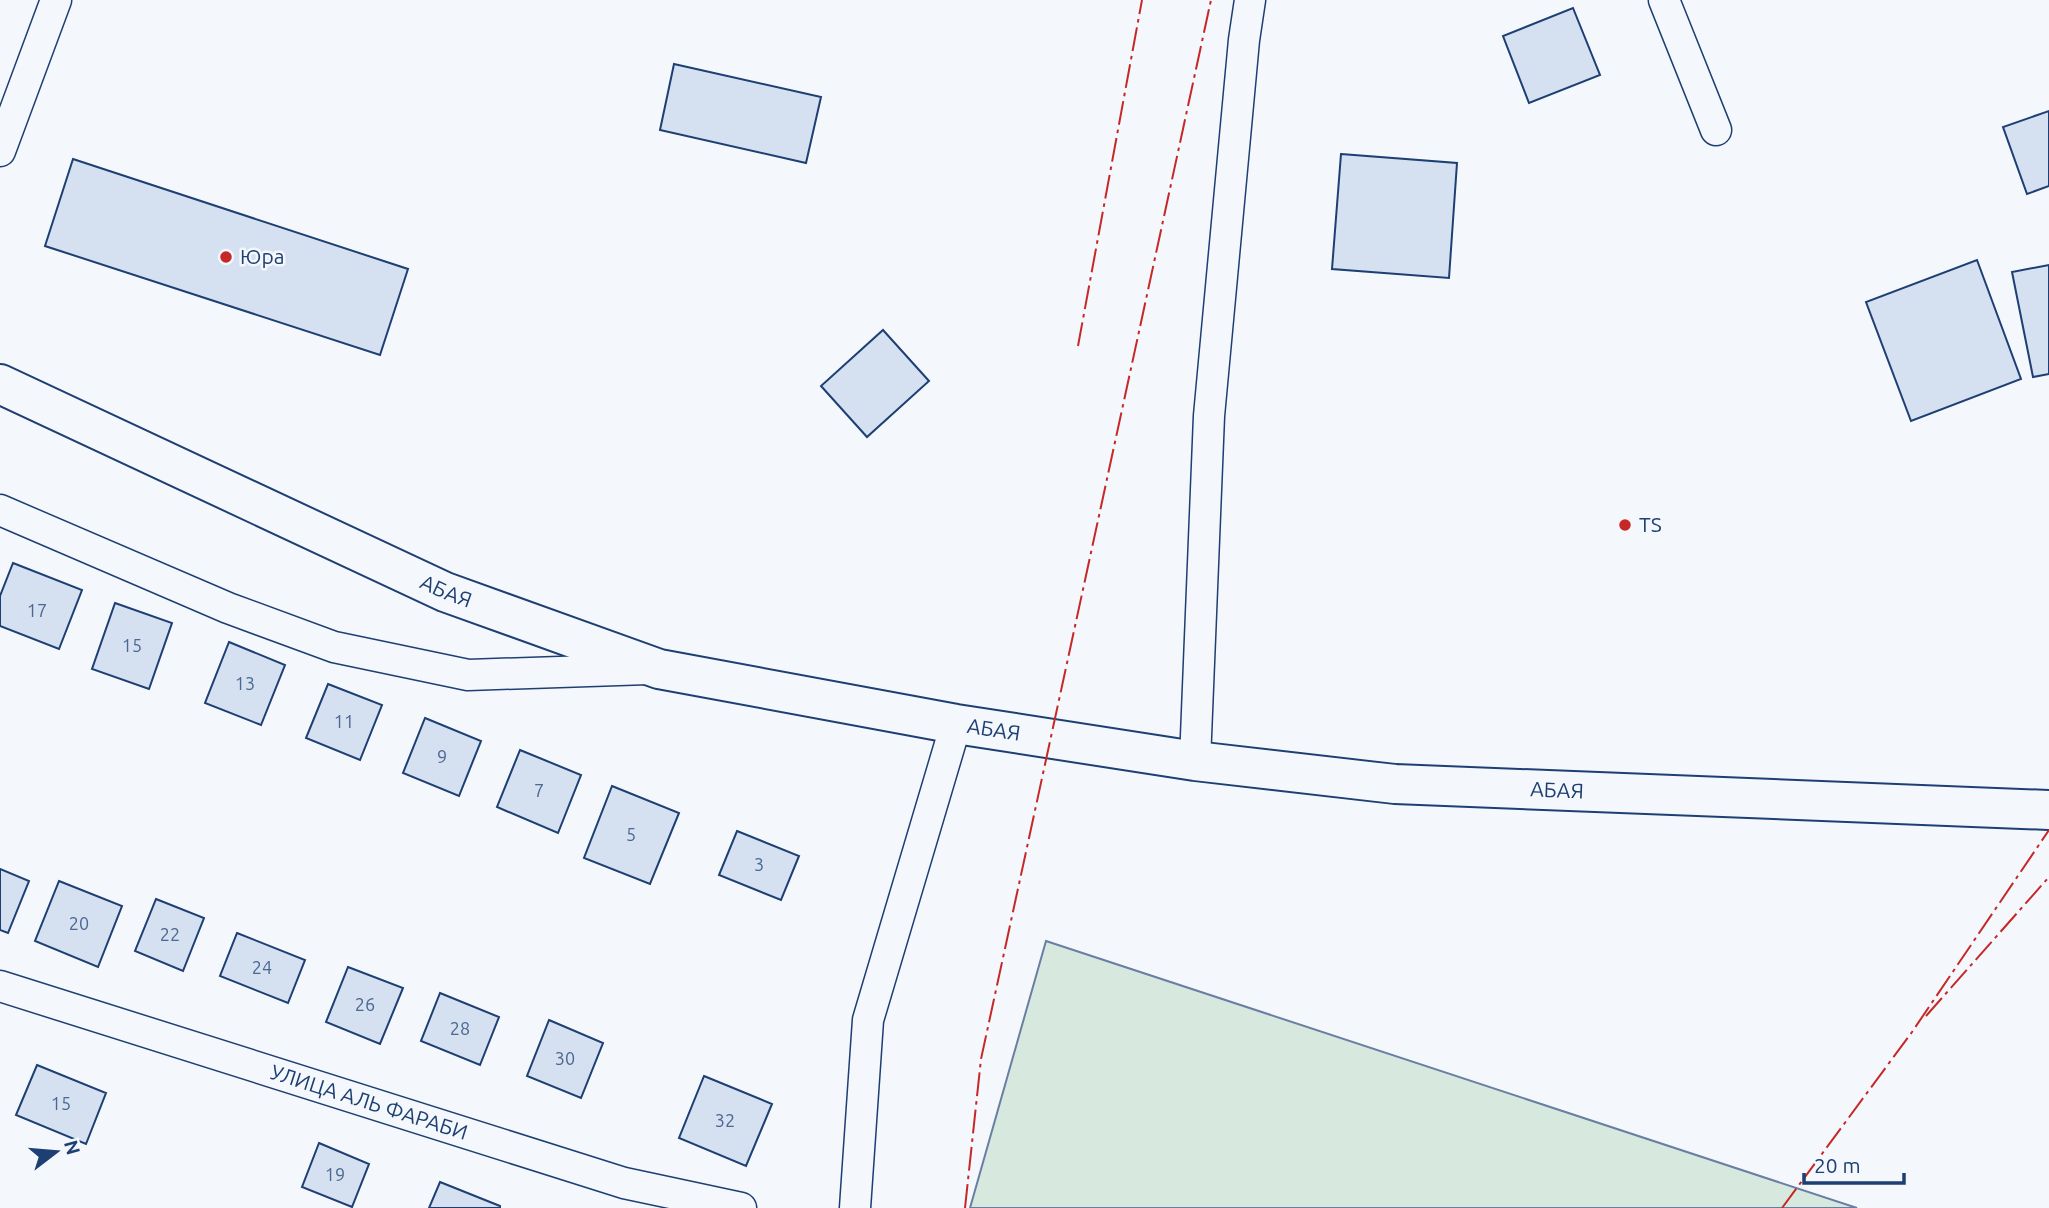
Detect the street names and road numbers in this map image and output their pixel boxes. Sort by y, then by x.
street label: АБАЯ [417,569,475,612]
street label: АБАЯ [966,713,1022,745]
street label: АБАЯ [1530,776,1584,802]
street label: УЛИЦА АЛЬ ФАРАБИ [268,1059,471,1144]

